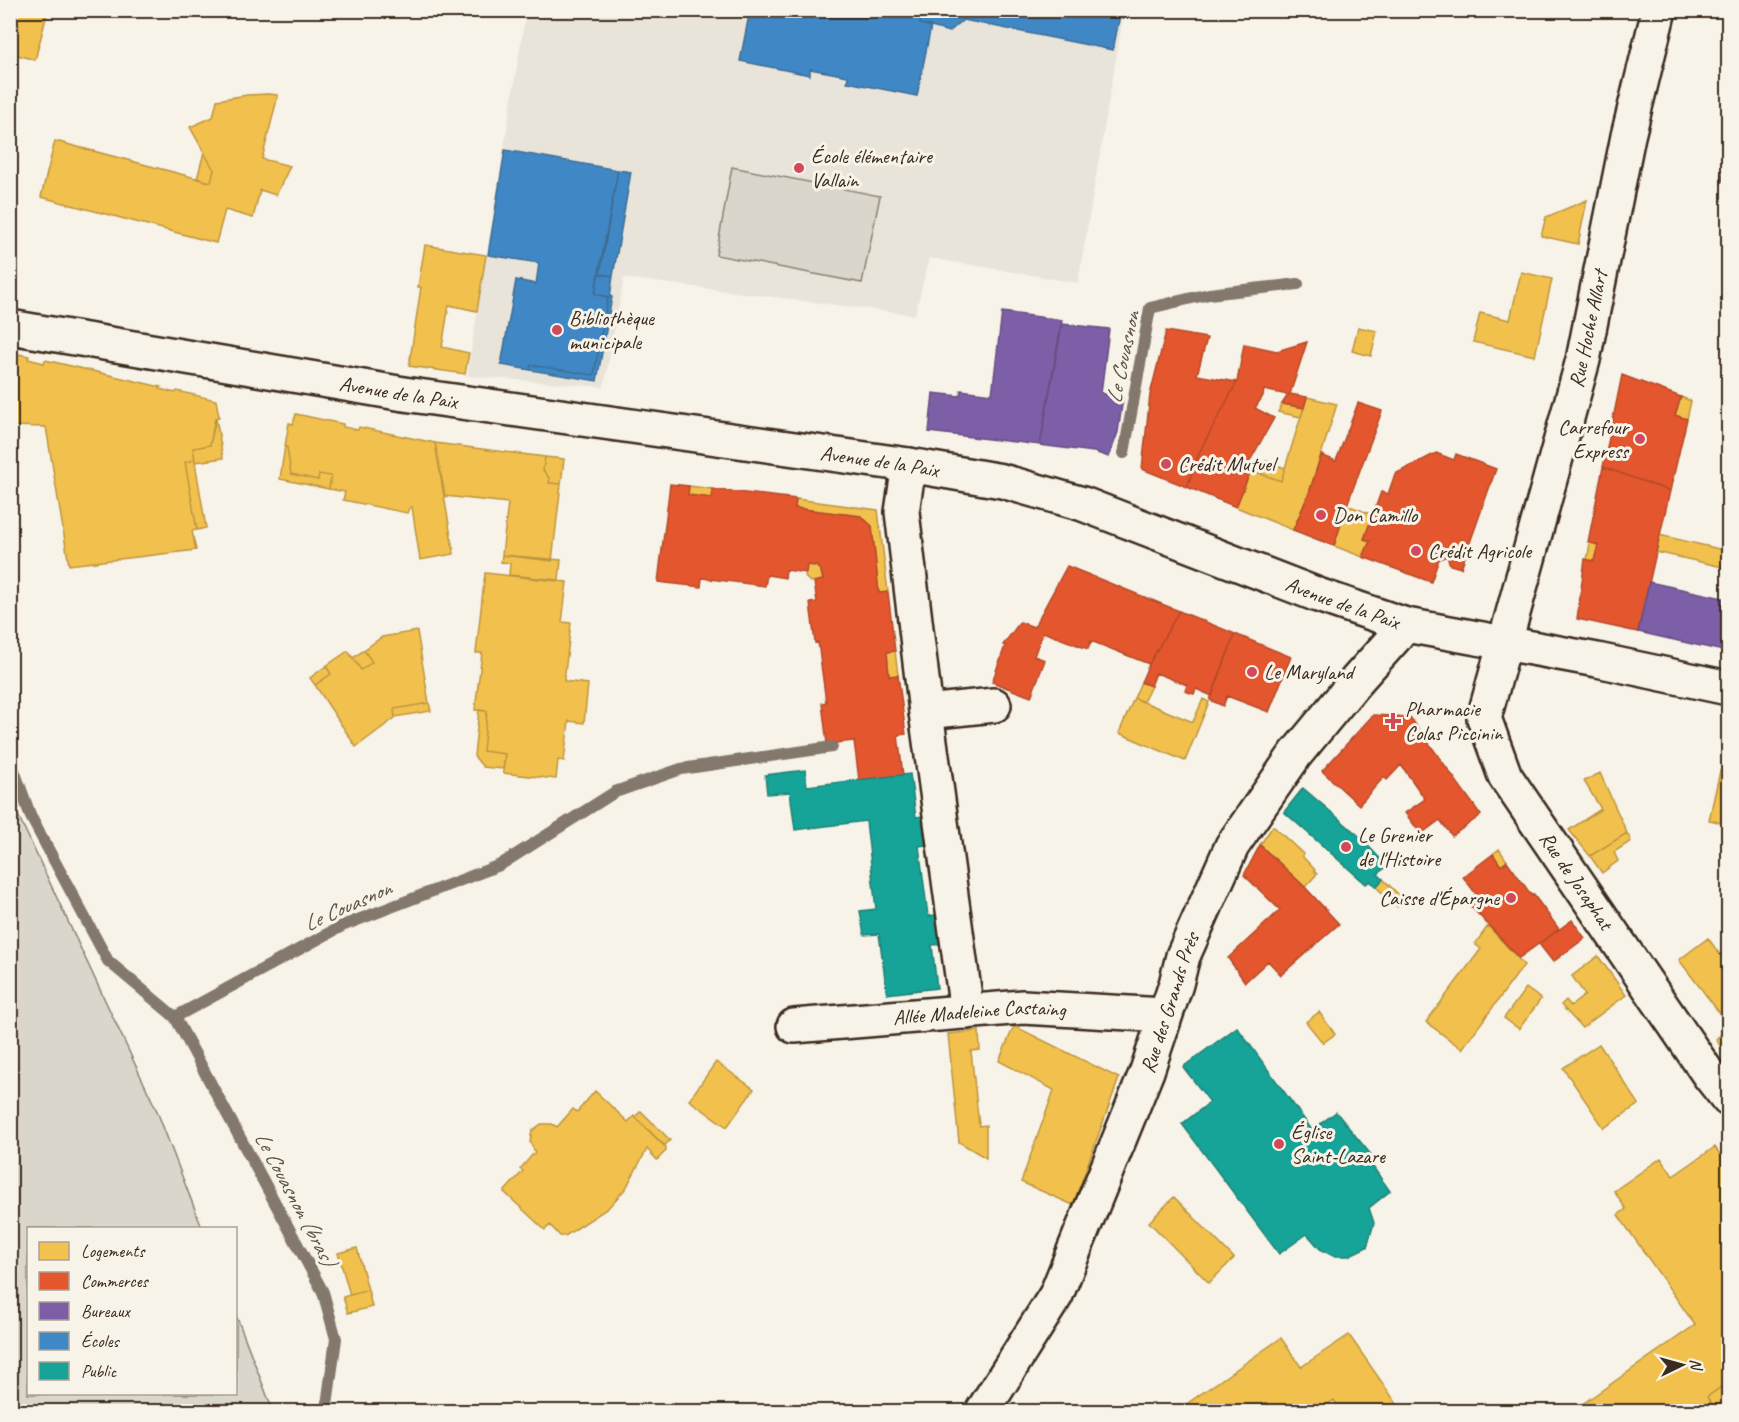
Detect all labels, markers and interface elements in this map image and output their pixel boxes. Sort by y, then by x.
place label: École élémentaire Vallain [811,143,934,193]
marker: École élémentaire Vallain [792,161,806,175]
street label: Rue Hoche Allart [1563,265,1614,390]
place label: Bibliothèque municipale [569,305,655,355]
water label: Le Couasnon [1100,307,1147,406]
marker: Bibliothèque municipale [550,323,564,337]
street label: Avenue de la Paix [337,370,461,415]
place label: Carrefour Express [1558,414,1630,464]
marker: Carrefour Express [1633,432,1647,446]
street label: Avenue de la Paix [819,440,943,483]
place label: Crédit Mutuel [1178,451,1278,477]
marker: Crédit Mutuel [1159,457,1173,471]
place label: Don Camillo [1333,502,1419,528]
marker: Don Camillo [1314,508,1328,522]
place label: Crédit Agricole [1428,538,1533,564]
marker: Crédit Agricole [1409,544,1423,558]
street label: Avenue de la Paix [1282,571,1405,635]
place label: Le Maryland [1264,659,1357,685]
marker: Le Maryland [1245,665,1259,679]
place label: Pharmacie Colas Piccinin [1405,696,1504,746]
marker: Pharmacie Colas Piccinin [1386,714,1400,728]
place label: Le Grenier de l'Histoire [1358,822,1442,872]
street label: Rue de Josaphat [1534,827,1620,936]
marker: Le Grenier de l'Histoire [1339,840,1353,854]
water label: Le Couasnon [299,873,398,938]
place label: Caisse d'Épargne [1379,885,1500,911]
marker: Caisse d'Épargne [1504,891,1518,905]
street label: Rue des Grands Près [1134,927,1205,1076]
street label: Allée Madeleine Castaing [892,994,1068,1031]
place label: Église Saint-Lazare [1291,1119,1386,1169]
water label: Le Couasnon (bras) [248,1127,344,1274]
marker: Église Saint-Lazare [1272,1137,1286,1151]
legend [27,1227,237,1395]
text: Logements [81,1240,146,1262]
text: Commerces [81,1270,150,1292]
text: Bureaux [81,1300,131,1322]
text: Écoles [81,1330,120,1352]
north arrow [1652,1335,1712,1395]
text: N [1686,1358,1707,1373]
text: Public [81,1360,118,1382]

